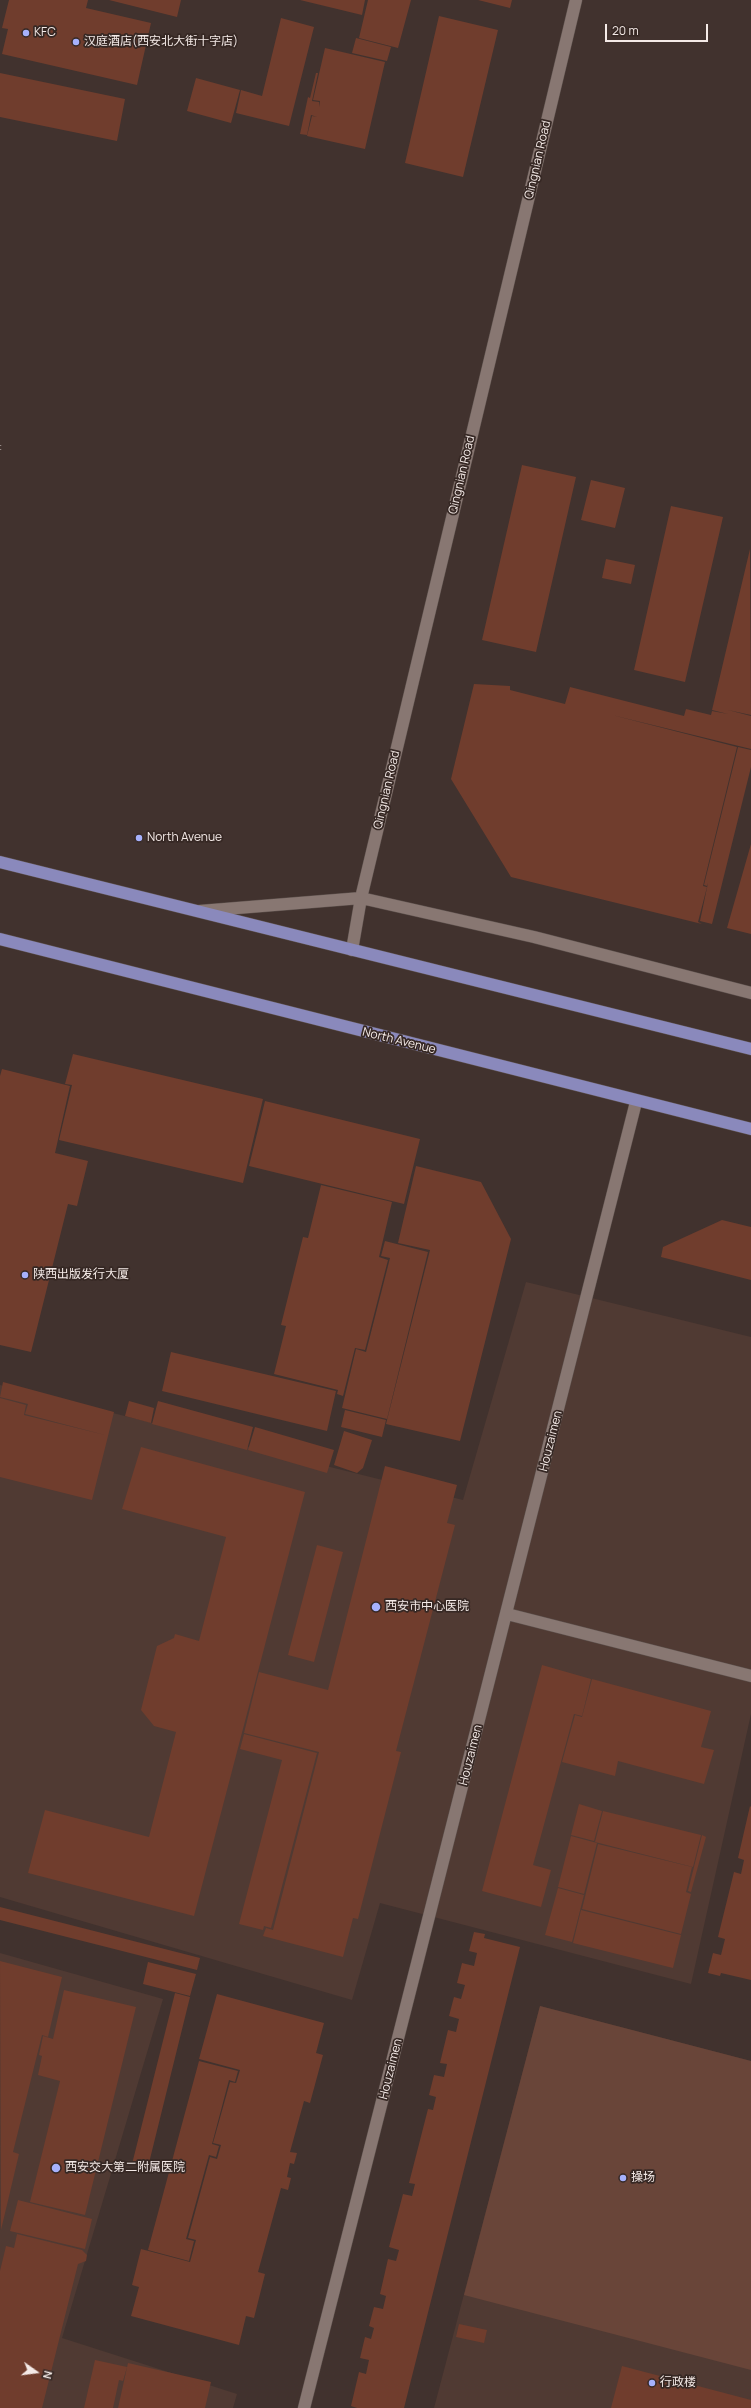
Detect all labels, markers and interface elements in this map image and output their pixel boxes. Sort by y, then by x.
scale bar [607,16,710,42]
text: 20 m [612,22,639,39]
place label: KFC [34,26,56,40]
marker: KFC [21,28,31,38]
place label: 汉庭酒店(西安北大街十字店) [84,35,238,49]
marker: 汉庭酒店(西安北大街十字店) [71,37,81,47]
street label: Qingnian Road [522,119,554,201]
street label: Qingnian Road [446,434,478,516]
street label: Qingnian Road [371,749,403,831]
place label: North Avenue [147,831,222,845]
marker: North Avenue [134,833,144,843]
street label: North Avenue [361,1025,437,1057]
place label: 陕西出版发行大厦 [33,1268,129,1282]
marker: 陕西出版发行大厦 [20,1270,30,1280]
street label: Houzaimen [537,1409,565,1473]
place label: 西安市中心医院 [385,1600,469,1614]
marker: 西安市中心医院 [370,1601,382,1613]
street label: Houzaimen [457,1723,485,1787]
street label: Houzaimen [377,2037,405,2101]
place label: 西安交大第二附属医院 [65,2161,185,2175]
marker: 西安交大第二附属医院 [50,2162,62,2174]
place label: 操场 [631,2171,655,2185]
marker: 操场 [618,2173,628,2183]
north arrow [16,2352,56,2392]
text: N [40,2369,56,2381]
place label: 行政楼 [660,2376,696,2390]
marker: 行政楼 [647,2378,657,2388]

